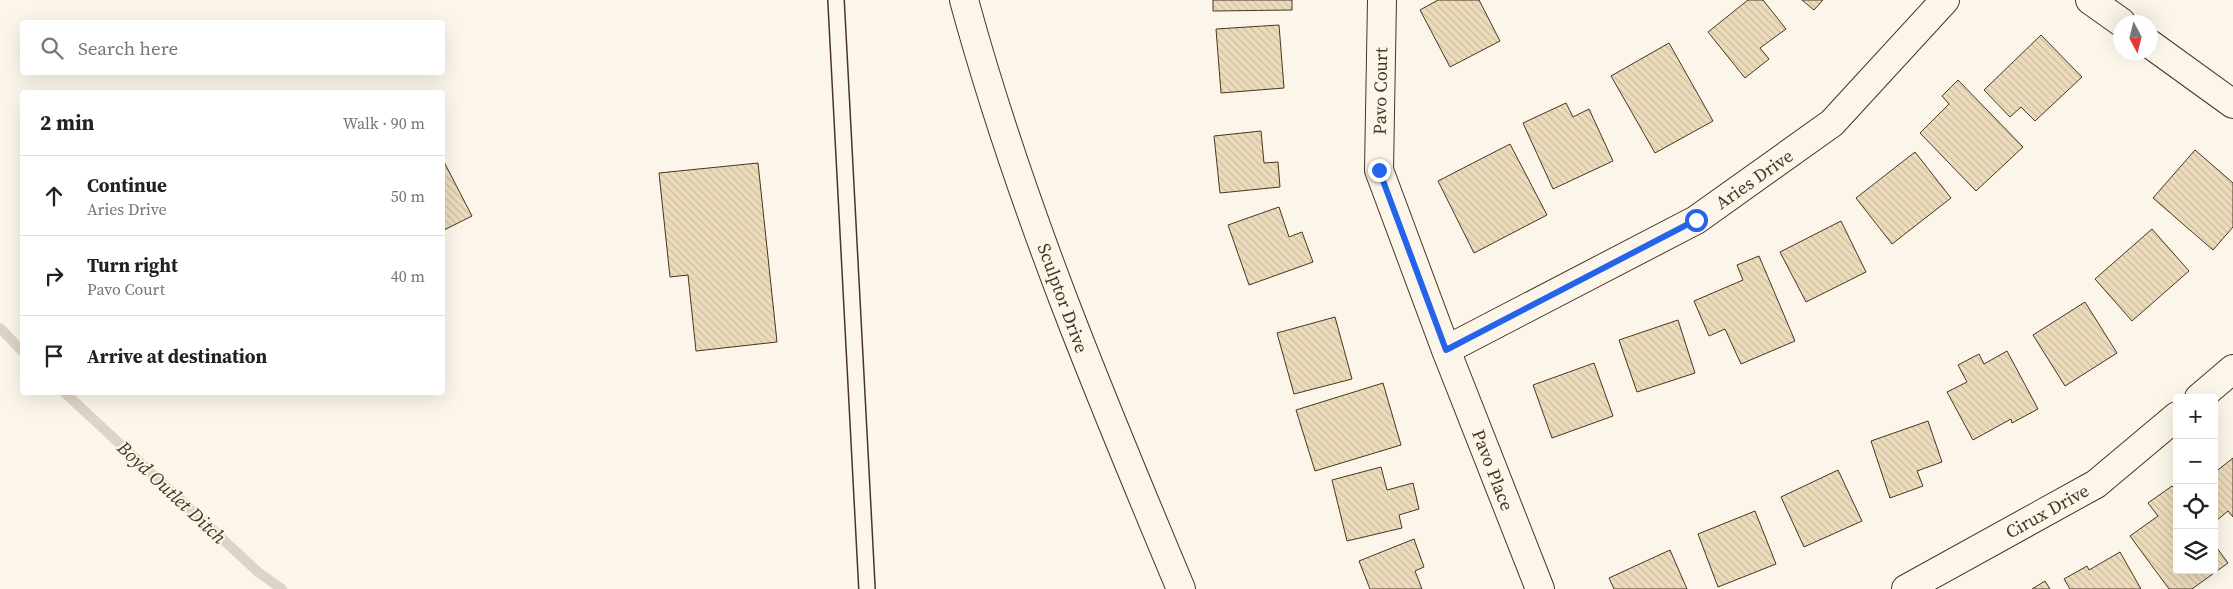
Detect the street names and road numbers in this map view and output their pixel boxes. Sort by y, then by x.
street label: Pavo Court [1367,47,1393,135]
street label: Aries Drive [1710,143,1798,215]
street label: Sculptor Drive [1032,240,1094,356]
street label: Pavo Place [1466,426,1520,514]
street label: Cirux Drive [2001,478,2093,544]

